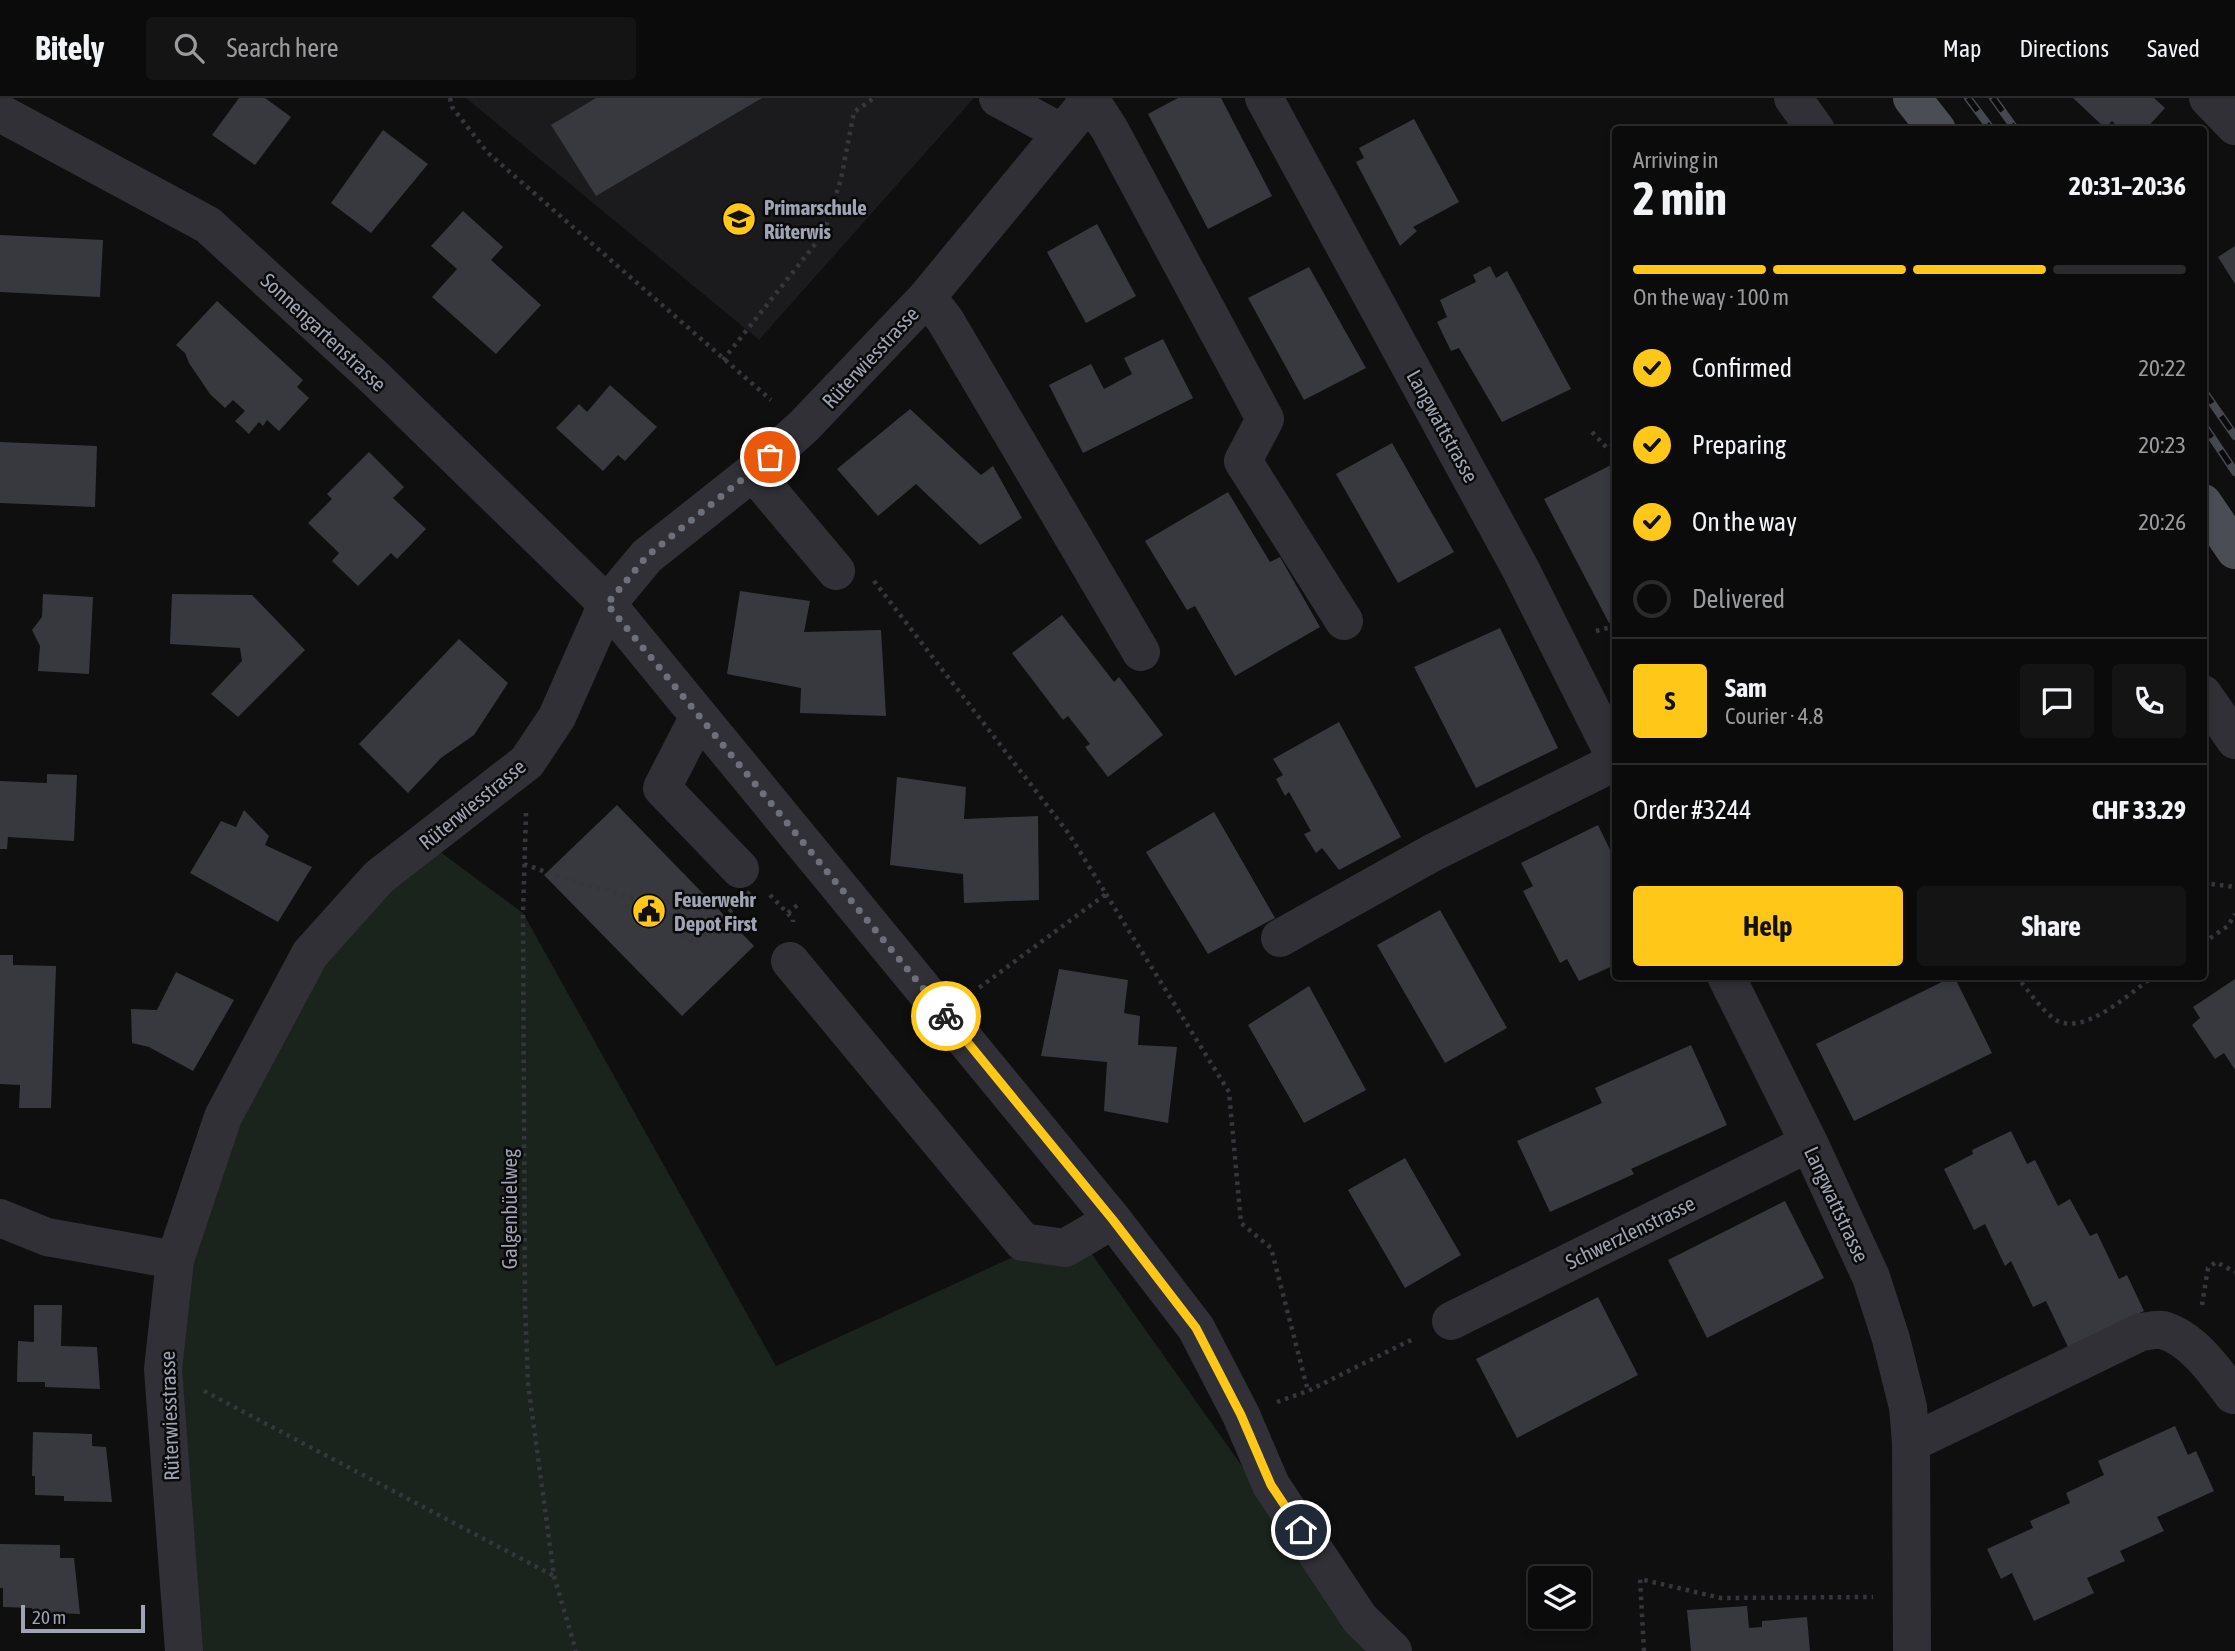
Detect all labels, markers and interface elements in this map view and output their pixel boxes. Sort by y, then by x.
search box [146,17,636,80]
text: Bitely [35,29,104,67]
icon: search [170,29,208,67]
text: Search here [226,33,339,63]
text: Map [1943,35,1981,62]
text: Directions [2019,35,2109,62]
text: Saved [2147,35,2200,62]
text: Arriving in [1633,147,1719,173]
text: 20:31–20:36 [2069,171,2186,201]
text: 2 min [1633,172,1727,225]
place label: Primarschule Rüterwis [764,195,867,243]
school or university icon: Primarschule Rüterwis [720,200,758,238]
street label: Sonnengartenstrasse [257,268,391,396]
text: On the way · 100 m [1633,284,1789,310]
street label: Rüterwiesstrasse [817,301,923,413]
icon: check [1633,349,1671,387]
text: Confirmed [1692,353,1792,383]
text: 20:22 [2138,355,2186,381]
street label: Langwattstrasse [1402,366,1484,486]
icon: check [1633,426,1671,464]
pin [740,427,800,487]
text: Preparing [1692,430,1786,460]
text: 20:23 [2138,432,2186,458]
icon: bag [751,438,789,476]
icon: check [1633,503,1671,541]
text: On the way [1692,507,1797,537]
text: 20:26 [2138,509,2186,535]
text: Delivered [1692,584,1785,614]
button: chat [2020,664,2094,738]
button: phone [2112,664,2186,738]
text: Sam [1725,673,1767,703]
text: S [1665,686,1675,716]
text: Courier · 4.8 [1725,703,1824,729]
street label: Rüterwiesstrasse [414,754,530,854]
text: Order #3244 [1633,795,1752,825]
text: CHF 33.29 [2092,795,2186,825]
button: Help [1633,886,1903,966]
button: Share [1917,886,2186,966]
place label: Feuerwehr Depot First [674,887,757,935]
public building icon: Feuerwehr Depot First [630,892,668,930]
courier [911,981,981,1051]
icon: bike [927,997,965,1035]
street label: Langwattstrasse [1800,1142,1874,1266]
street label: Galgenbüelweg [497,1149,521,1269]
street label: Schwerzlenstrasse [1561,1190,1699,1274]
street label: Rüterwiesstrasse [155,1351,183,1481]
pin [1271,1500,1331,1560]
icon: home [1282,1511,1320,1549]
map controls [1528,1566,1591,1629]
button: layers [1528,1566,1591,1629]
scale bar [21,1602,145,1634]
text: 20 m [32,1606,66,1628]

